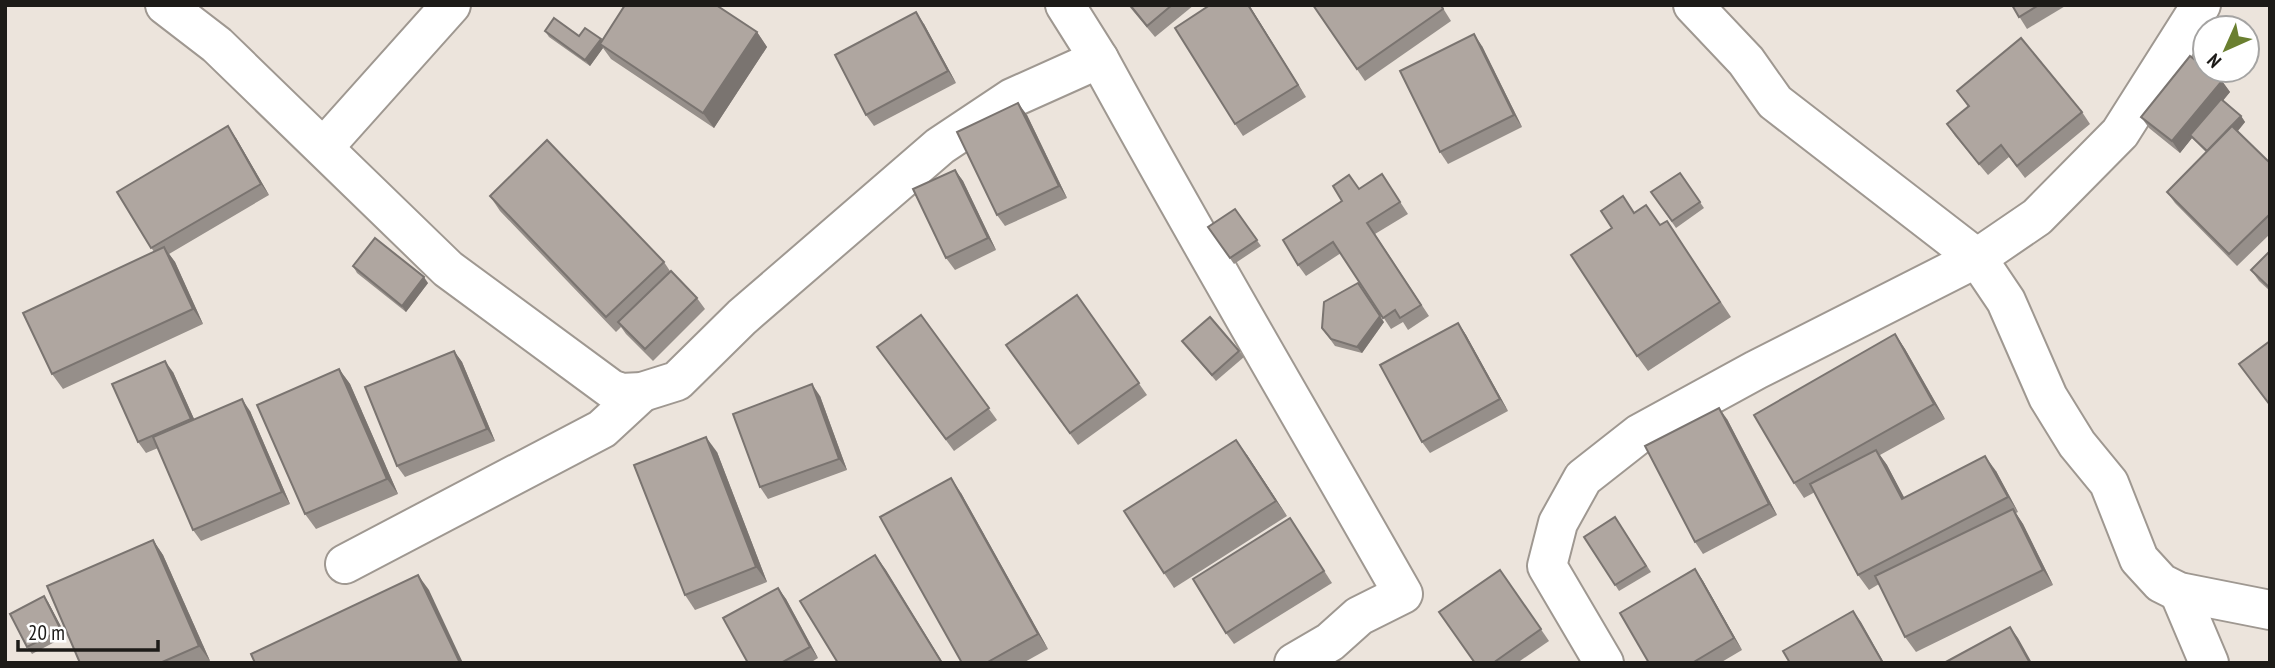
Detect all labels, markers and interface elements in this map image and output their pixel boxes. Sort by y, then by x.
north arrow [2191,14,2261,84]
text: N [2202,49,2226,73]
scale bar [18,608,158,652]
text: 20 m [28,619,65,646]

